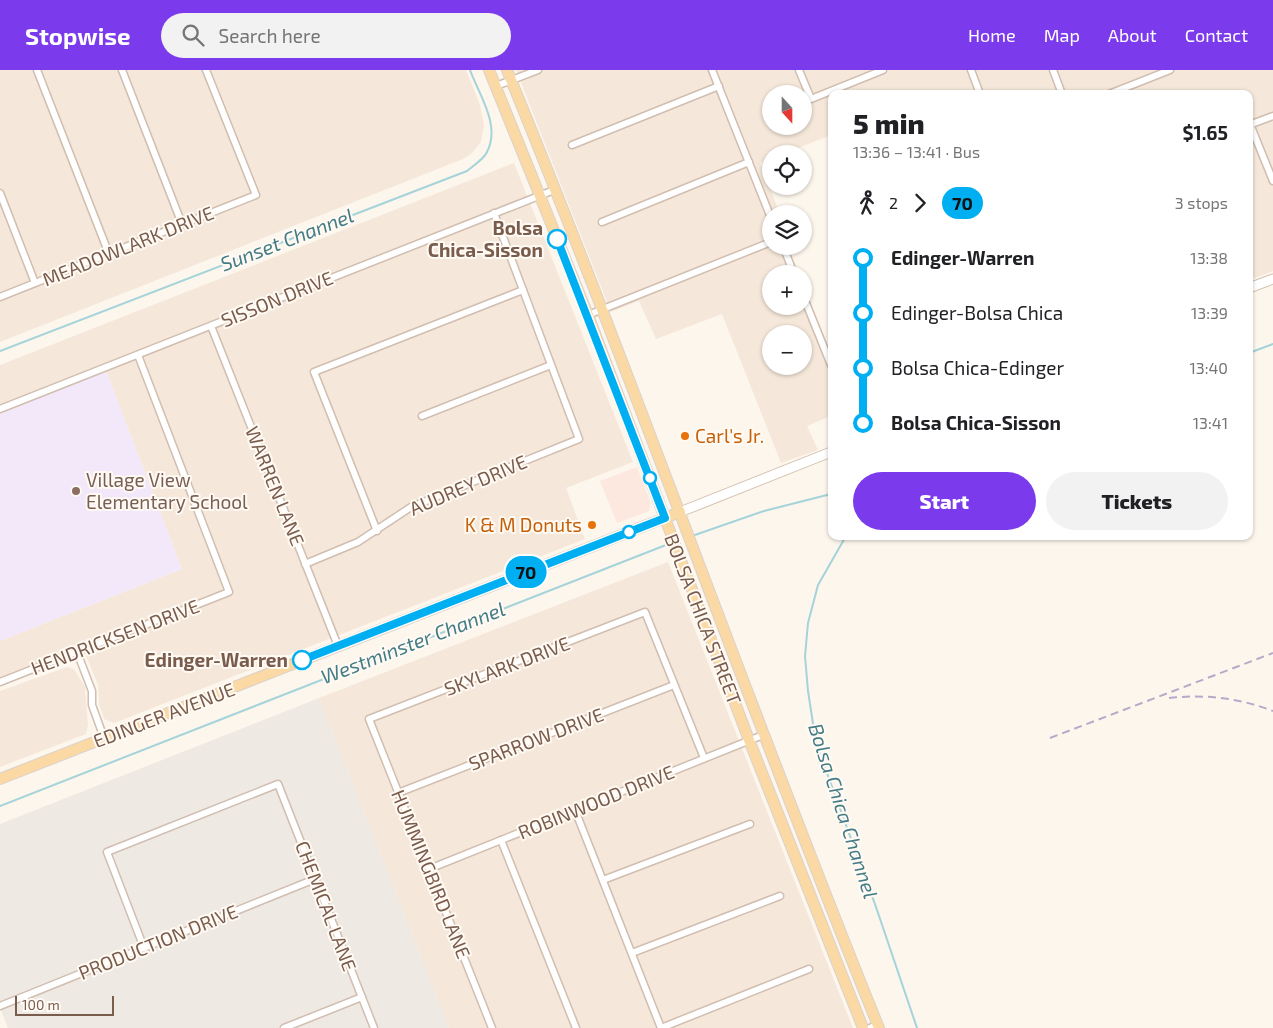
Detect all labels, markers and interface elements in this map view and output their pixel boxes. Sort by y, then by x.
search box [161,13,511,58]
text: Stopwise [25,21,131,50]
icon: search [179,21,207,49]
text: Search here [219,24,321,47]
text: Home [968,24,1016,46]
text: Map [1044,24,1080,46]
text: About [1108,24,1157,46]
text: Contact [1185,24,1248,46]
north arrow [762,85,812,135]
map controls [762,85,812,375]
text: 5 min [853,106,925,140]
text: $1.65 [1182,121,1228,144]
text: 13:36 – 13:41 · Bus [853,142,980,161]
button: locate [762,145,812,195]
icon: walk [853,189,881,217]
icon: forward [906,189,934,217]
text: 70 [952,192,973,214]
text: 2 [889,193,898,212]
text: 3 stops [1175,193,1228,212]
street label: MEADOWLARK DRIVE [39,201,217,290]
water label: Sunset Channel [217,203,357,276]
button: layers [762,205,812,255]
place label: Bolsa Chica-Sisson [428,216,543,261]
marker: Bolsa Chica-Sisson [547,229,567,249]
text: Edinger-Warren [891,246,1034,269]
text: 13:38 [1190,248,1228,267]
button: + [762,265,812,315]
street label: SISSON DRIVE [217,266,336,331]
text: Edinger-Bolsa Chica [891,301,1063,324]
text: 13:39 [1191,303,1228,322]
button: − [762,325,812,375]
text: Bolsa Chica-Edinger [891,356,1064,379]
text: 13:40 [1189,358,1228,377]
text: Bolsa Chica-Sisson [891,411,1061,434]
text: 13:41 [1193,413,1228,432]
street label: WARREN LANE [241,423,310,549]
place label: Carl's Jr. [695,424,764,447]
marker: Carl's Jr. [679,430,691,442]
street label: AUDREY DRIVE [406,449,530,520]
place label: Village View Elementary School [86,468,248,513]
unlabelled marker [643,471,657,485]
button: Start [853,472,1036,530]
button: Tickets [1046,472,1228,530]
marker: Village View Elementary School [70,485,82,497]
place label: K & M Donuts [465,513,582,536]
marker: K & M Donuts [586,519,598,531]
unlabelled marker [622,525,636,539]
street label: BOLSA CHICA STREET [660,530,747,708]
line badge: 70 [504,556,548,588]
text: 70 [516,561,536,583]
street label: HENDRICKSEN DRIVE [27,594,202,679]
water label: Westminster Channel [317,596,508,688]
street label: SKYLARK DRIVE [441,631,573,700]
place label: Edinger-Warren [145,648,288,671]
marker: Edinger-Warren [292,650,312,670]
street label: EDINGER AVENUE [90,677,238,752]
street label: SPARROW DRIVE [465,702,607,775]
water label: Bolsa Chica Channel [804,720,884,901]
street label: ROBINWOOD DRIVE [514,760,677,843]
street label: HUMMINGBIRD LANE [387,786,476,962]
street label: CHEMICAL LANE [291,837,362,974]
street label: PRODUCTION DRIVE [75,899,241,984]
scale bar [15,993,114,1016]
text: 100 m [22,996,60,1013]

